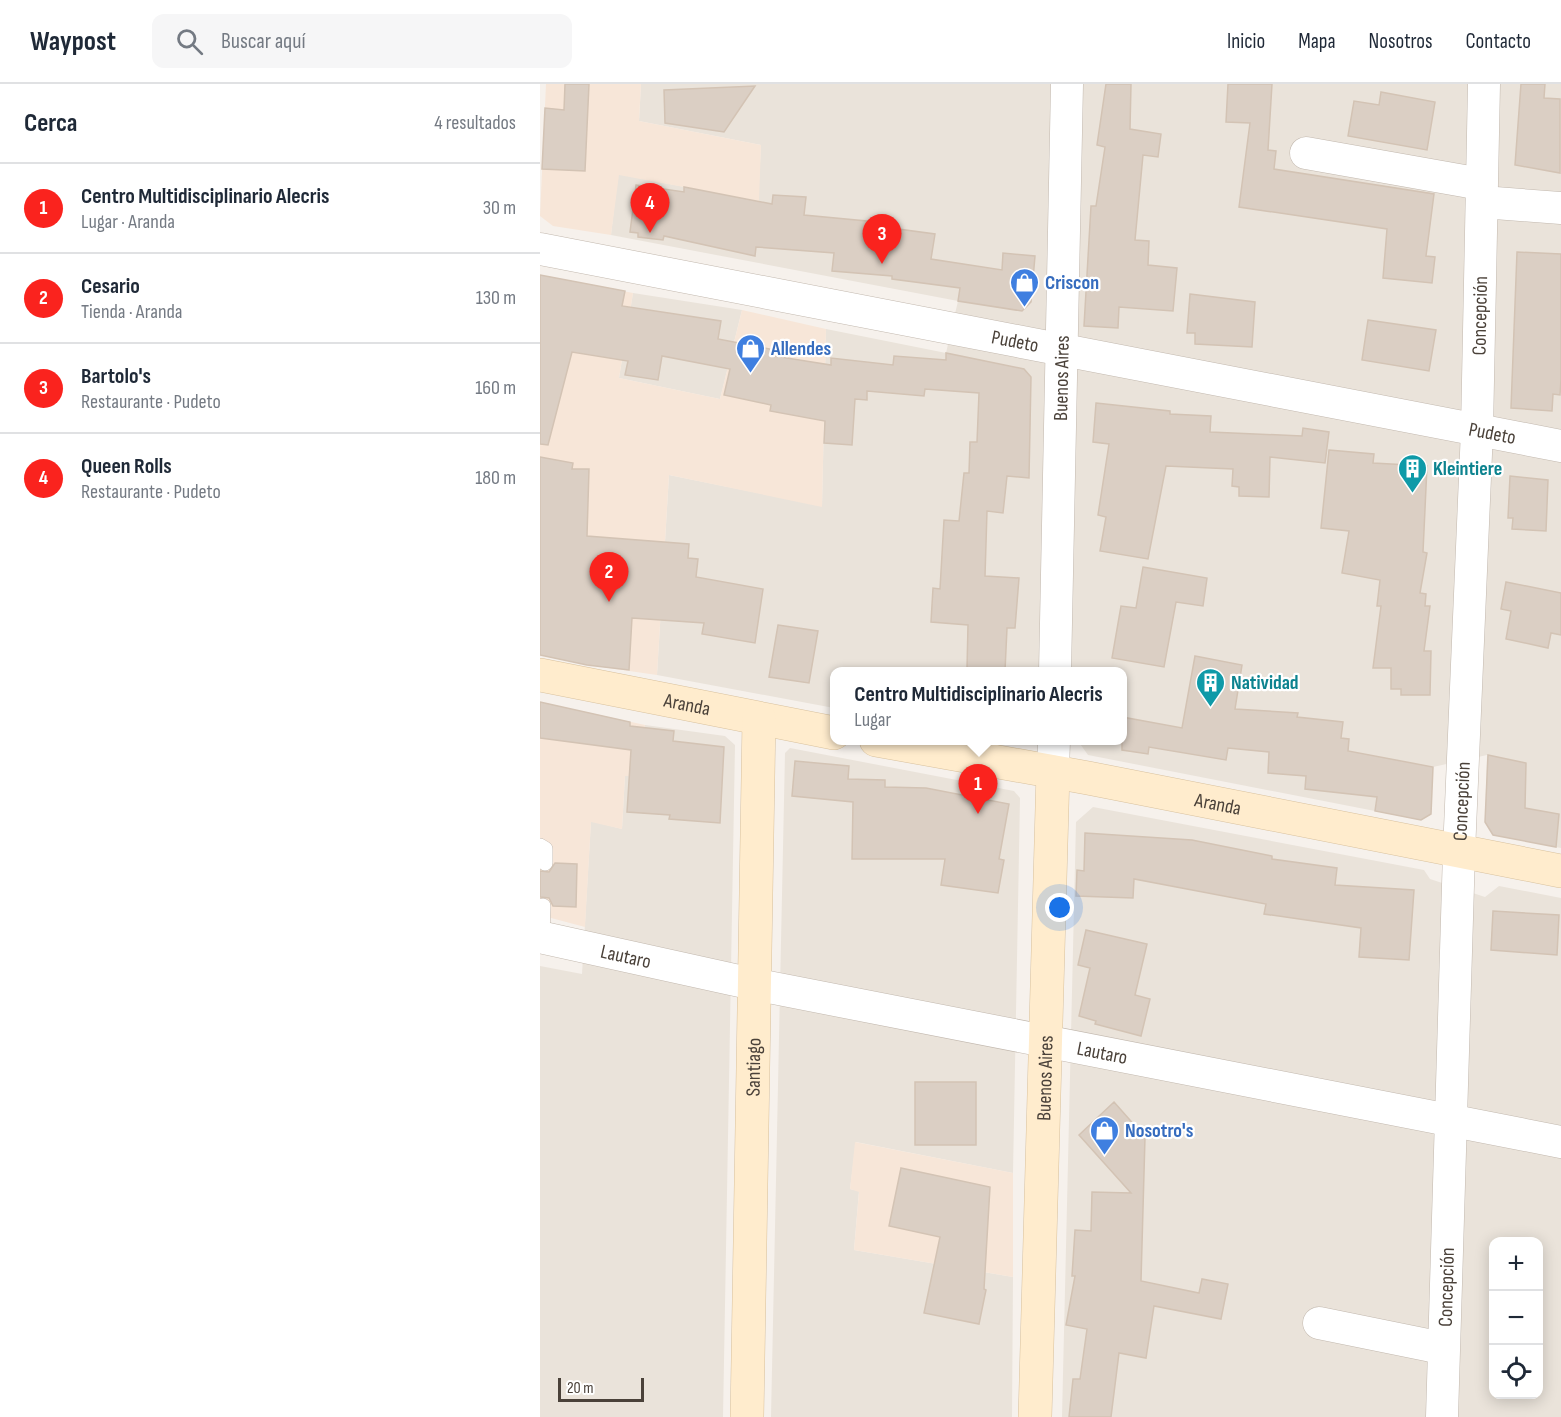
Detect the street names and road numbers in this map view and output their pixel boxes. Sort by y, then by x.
street label: Concepción [1468,276,1493,356]
street label: Pudeto [989,325,1041,358]
street label: Buenos Aires [1049,335,1075,421]
street label: Pudeto [1467,417,1518,450]
street label: Aranda [661,689,712,721]
street label: Concepción [1448,761,1476,841]
street label: Aranda [1192,788,1243,821]
street label: Lautaro [598,940,653,974]
street label: Buenos Aires [1032,1035,1059,1121]
street label: Santiago [742,1037,767,1097]
street label: Lautaro [1075,1037,1129,1070]
street label: Concepción [1434,1247,1460,1327]

